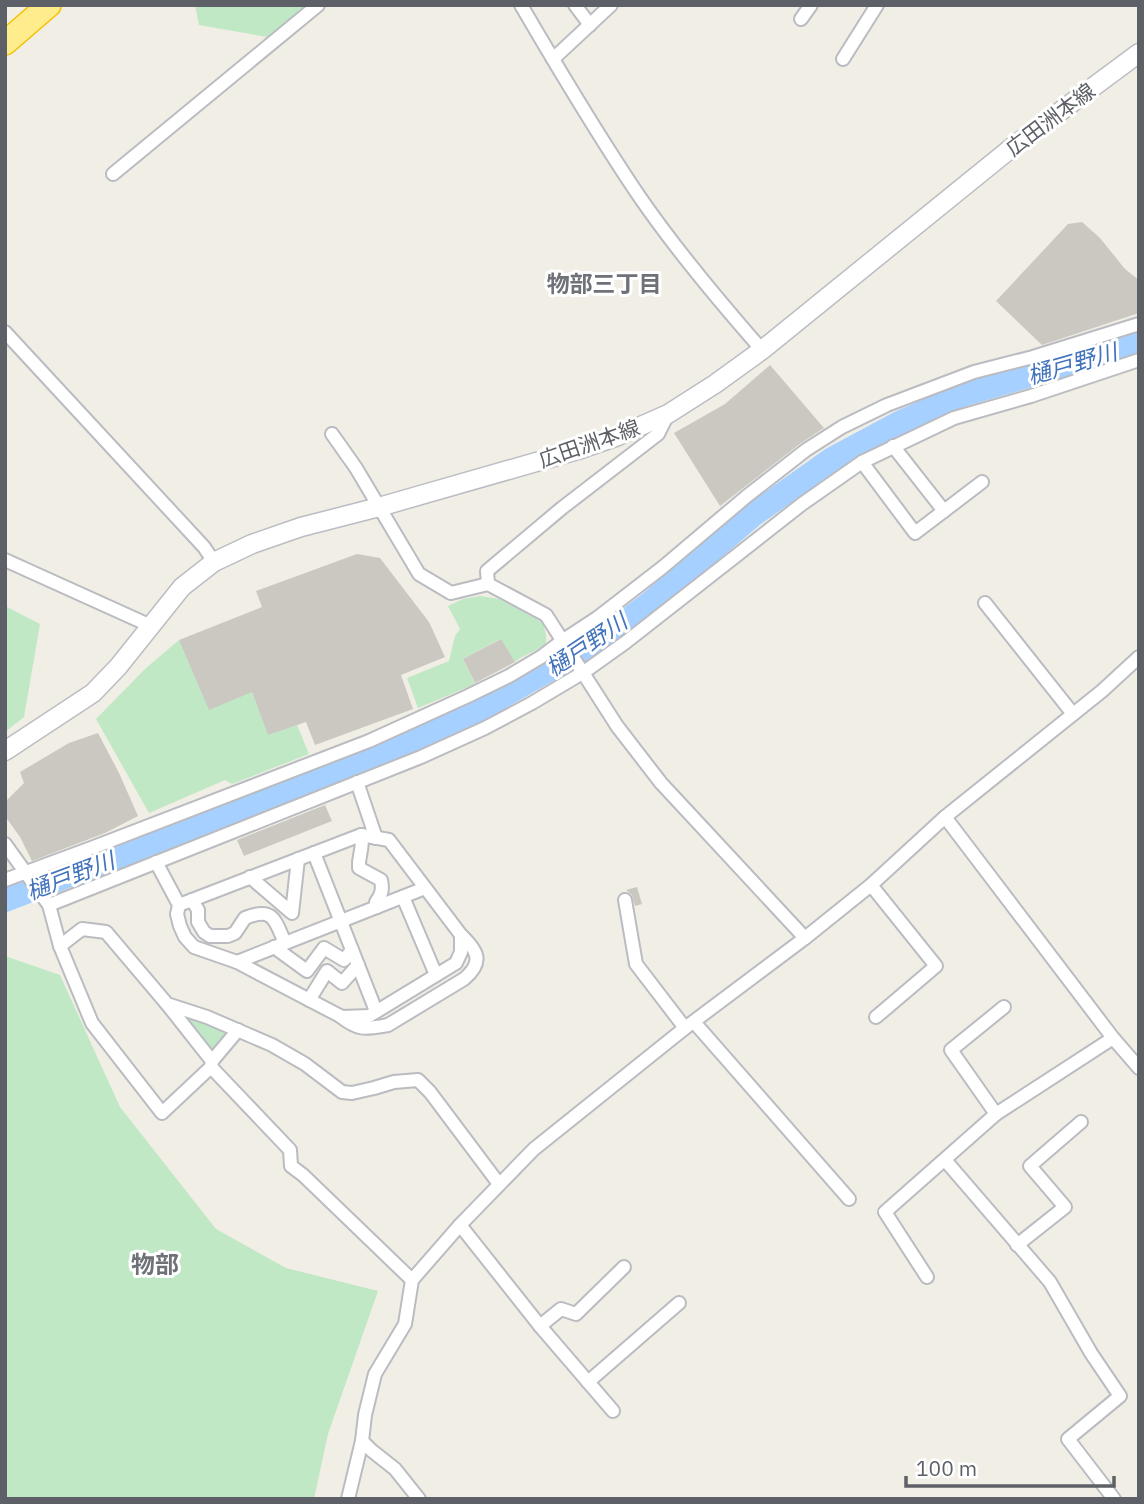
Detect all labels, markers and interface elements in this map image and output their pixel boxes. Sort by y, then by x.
street label: 広田洲本線 [1000,76,1100,162]
district label: 物部三丁目 [547,268,662,298]
water label: 樋戸野川 [1024,335,1123,390]
street label: 広田洲本線 [535,413,643,473]
water label: 樋戸野川 [539,604,635,682]
water label: 樋戸野川 [22,843,121,905]
district label: 物部 [131,1248,179,1280]
scale bar [906,1444,1114,1488]
text: 100 m [916,1454,977,1482]

